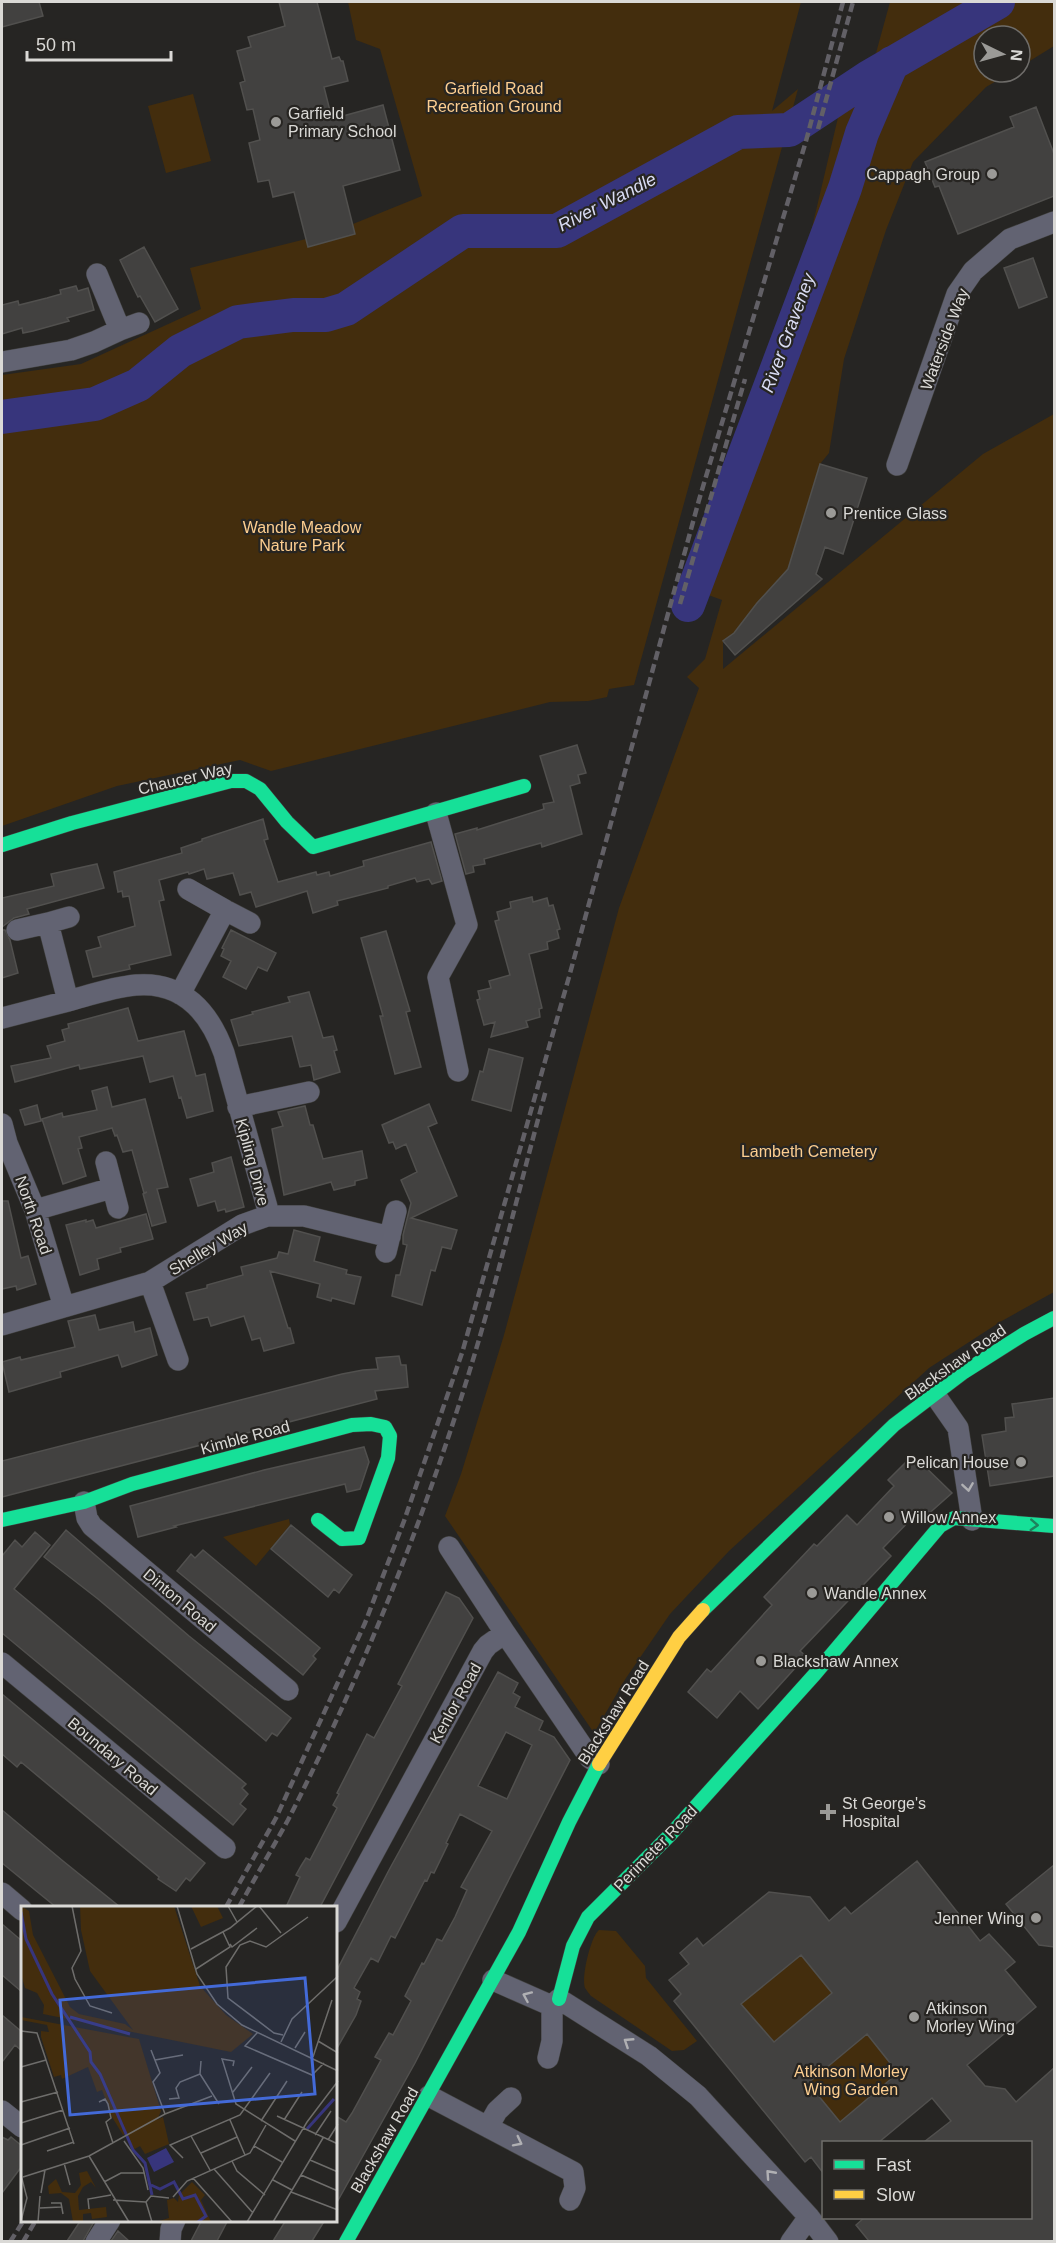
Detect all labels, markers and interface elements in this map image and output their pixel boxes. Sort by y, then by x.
scale bar [27,24,171,62]
north arrow [972,24,1032,84]
text: 50 m [36,35,76,55]
text: N [1007,49,1025,62]
park label: Garfield Road Recreation Ground [426,80,562,115]
place label: Garfield Primary School [288,105,396,140]
marker: Garfield Primary School [269,115,283,129]
place label: Cappagh Group [866,166,980,183]
marker: Cappagh Group [985,167,999,181]
water label: River Wandle [554,169,660,235]
water label: River Graveney [757,270,819,395]
street label: Waterside Way [917,286,972,392]
place label: Prentice Glass [843,505,947,522]
marker: Prentice Glass [824,506,838,520]
park label: Wandle Meadow Nature Park [243,519,362,554]
street label: Chaucer Way [136,759,234,798]
street label: Kipling Drive [233,1117,272,1208]
park label: Lambeth Cemetery [741,1143,877,1160]
street label: North Road [12,1174,55,1257]
street label: Shelley Way [166,1218,250,1278]
street label: Blackshaw Road [902,1321,1009,1404]
street label: Kimble Road [199,1417,292,1458]
place label: Pelican House [906,1454,1009,1471]
marker: Pelican House [1014,1455,1028,1469]
one-way arrow [961,1482,973,1492]
place label: Willow Annex [901,1509,996,1526]
marker: Willow Annex [882,1510,896,1524]
one-way arrow [1030,1519,1039,1532]
street label: Dinton Road [140,1565,219,1635]
place label: Wandle Annex [824,1585,927,1602]
marker: Wandle Annex [805,1586,819,1600]
place label: Blackshaw Annex [773,1653,898,1670]
marker: Blackshaw Annex [754,1654,768,1668]
street label: Blackshaw Road [575,1657,652,1767]
street label: Kenlor Road [426,1660,484,1746]
street label: Boundary Road [65,1714,161,1799]
place label: St George's Hospital [842,1795,926,1830]
street label: Perimeter Road [610,1802,700,1895]
marker: St George's Hospital [819,1803,837,1821]
inset map [21,1906,338,2222]
place label: Jenner Wing [934,1910,1024,1927]
marker: Jenner Wing [1029,1911,1043,1925]
one-way arrow [523,1991,534,2003]
place label: Atkinson Morley Wing [926,2000,1015,2035]
marker: Atkinson Morley Wing [907,2010,921,2024]
one-way arrow [624,2037,634,2049]
park label: Atkinson Morley Wing Garden [794,2063,908,2098]
street label: Blackshaw Road [347,2084,422,2196]
one-way arrow [512,2135,523,2147]
legend [822,2141,1032,2219]
text: Fast [876,2155,911,2175]
one-way arrow [766,2170,777,2180]
text: Slow [876,2185,916,2205]

